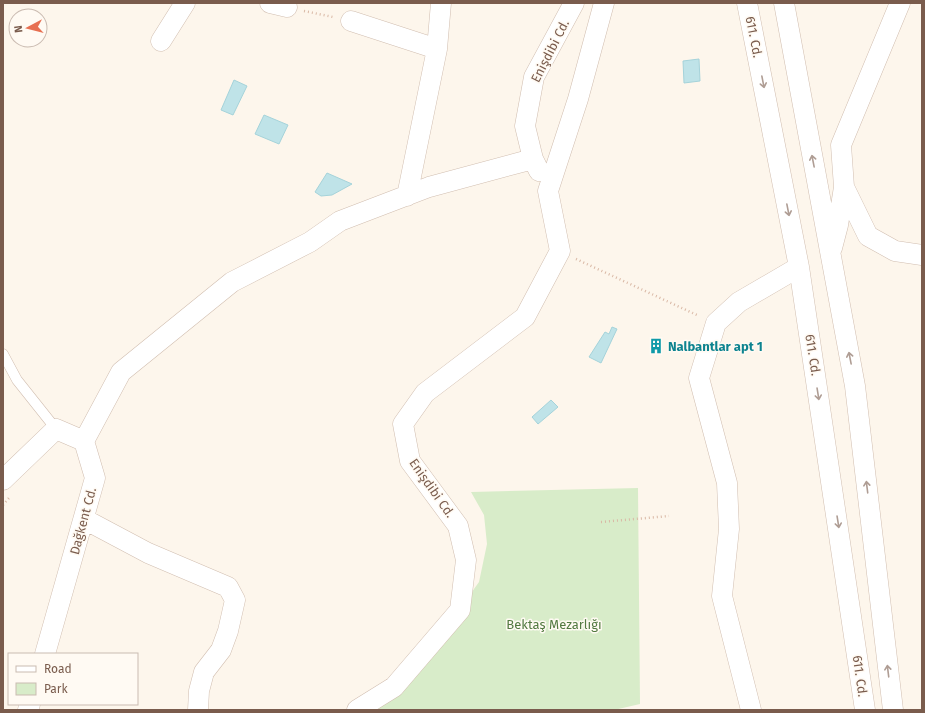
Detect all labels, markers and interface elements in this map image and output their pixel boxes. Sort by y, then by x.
north arrow [8,8,48,48]
street label: 611. Cd. [743,15,765,59]
street label: Enişdibi Cd. [528,17,572,85]
text: N [12,25,25,34]
one-way arrow [759,76,767,89]
one-way arrow [809,155,817,168]
one-way arrow [784,203,792,216]
street label: 611. Cd. [802,333,824,377]
building icon: Nalbantlar apt 1 [647,337,665,355]
place label: Nalbantlar apt 1 [668,339,763,354]
one-way arrow [845,352,853,365]
one-way arrow [814,387,822,400]
street label: Enişdibi Cd. [406,456,458,520]
one-way arrow [863,480,870,493]
street label: Dağkent Cd. [67,486,99,556]
one-way arrow [834,515,842,528]
park label: Bektaş Mezarlığı [506,617,602,632]
legend [8,653,138,705]
street label: 611. Cd. [850,654,870,698]
text: Road [44,662,72,676]
one-way arrow [884,665,892,678]
text: Park [44,682,68,696]

